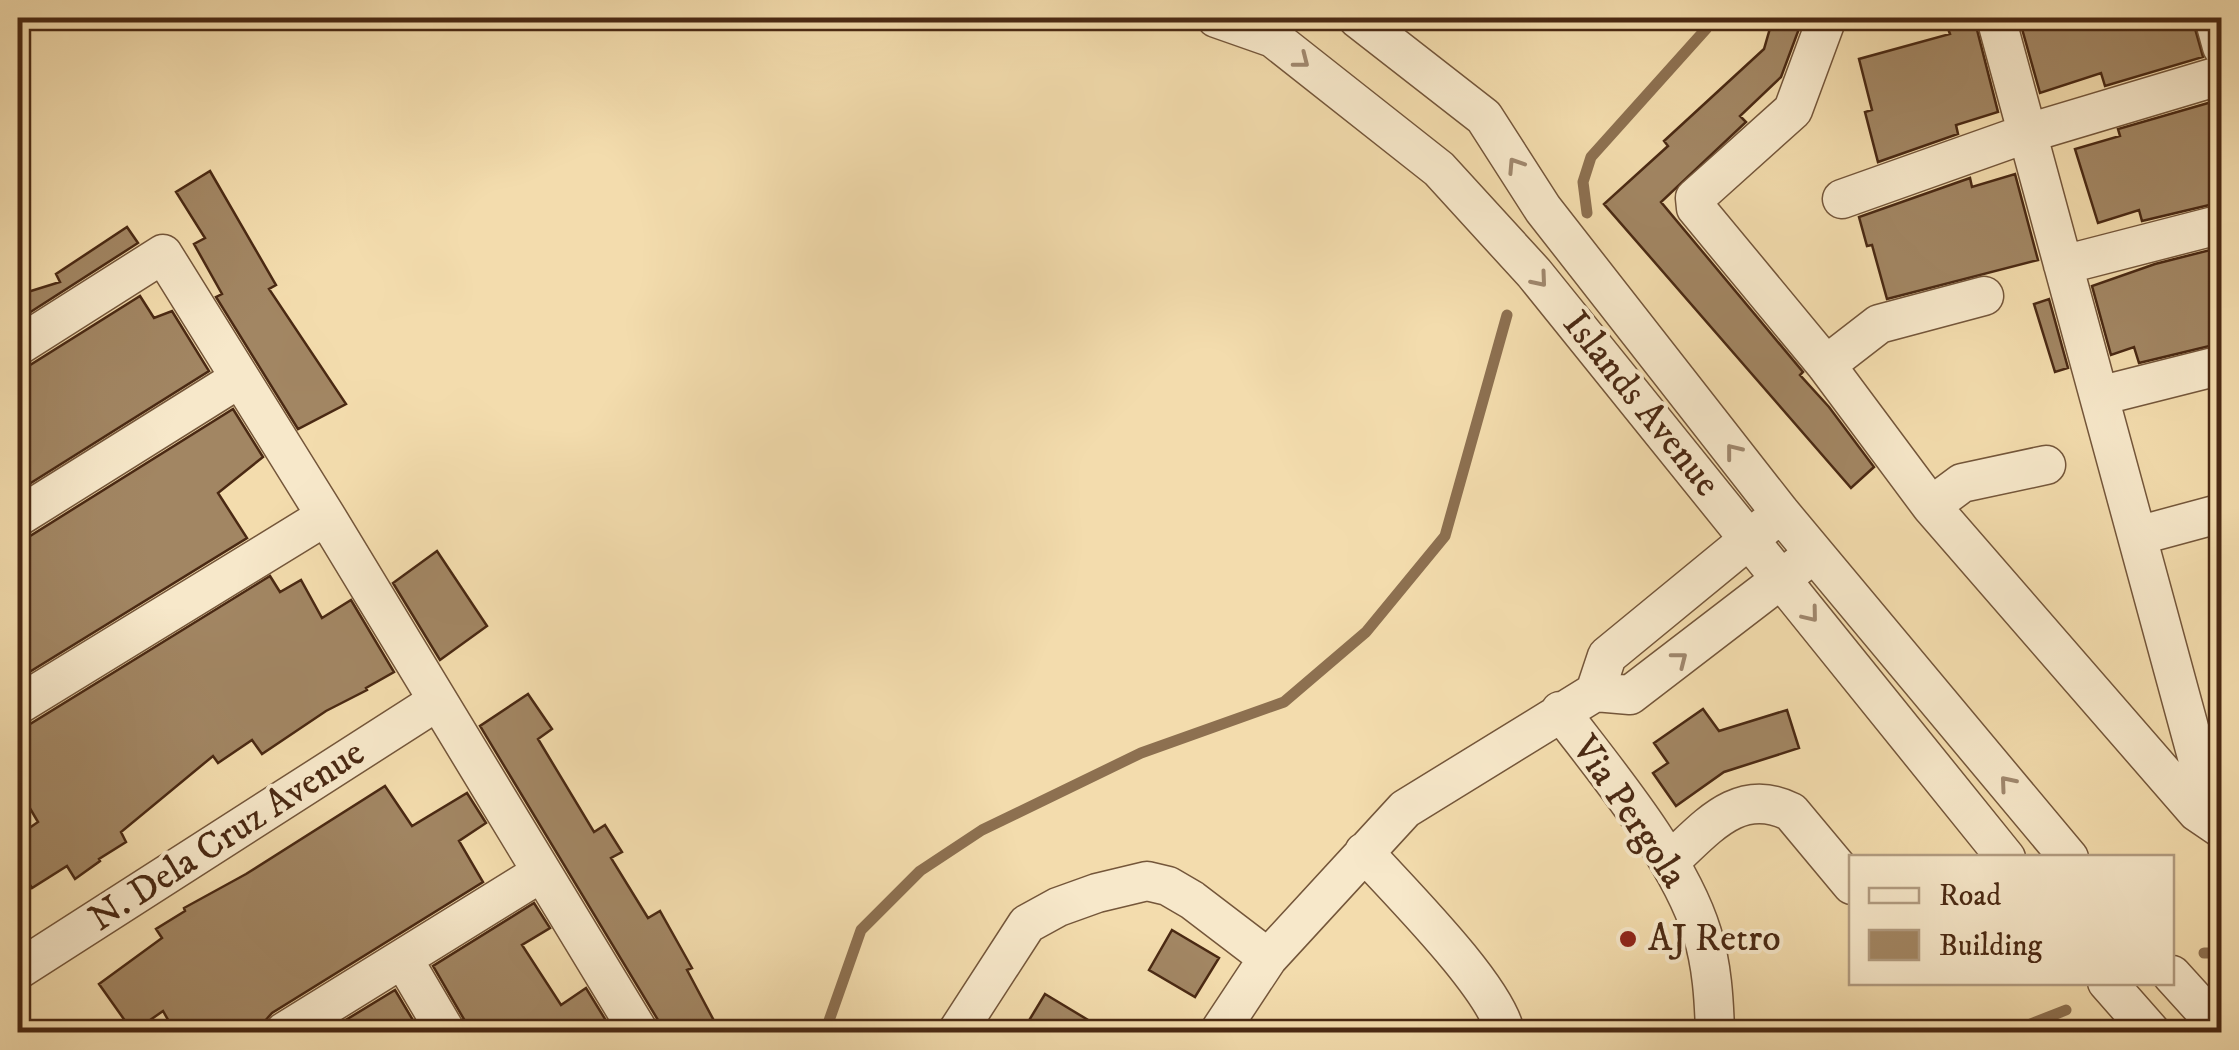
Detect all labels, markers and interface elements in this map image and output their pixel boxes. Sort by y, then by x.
one-way arrow [1291,49,1309,67]
one-way arrow [1508,158,1527,176]
one-way arrow [1529,269,1547,287]
street label: Islands Avenue [1552,301,1730,507]
one-way arrow [1727,444,1745,462]
one-way arrow [1799,604,1817,622]
one-way arrow [1669,653,1687,671]
street label: Via Pergola [1560,726,1697,897]
street label: N. Dela Cruz Avenue [80,729,374,943]
one-way arrow [2001,776,2019,794]
legend [1849,855,2174,985]
text: Road [1939,878,2001,915]
place label: AJ Retro [1648,915,1781,963]
marker: AJ Retro [1617,928,1639,950]
text: Building [1939,928,2043,965]

